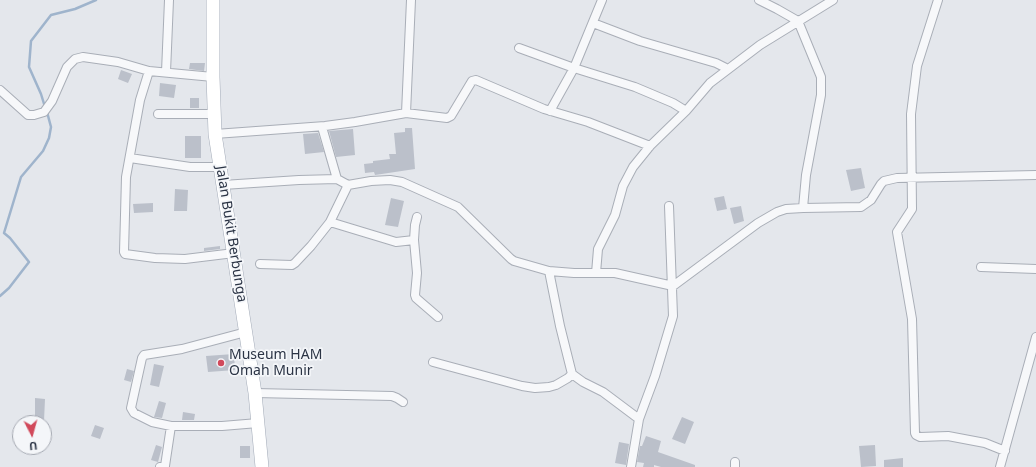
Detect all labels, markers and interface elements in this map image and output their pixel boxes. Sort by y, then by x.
street label: Jalan Bukit Berbunga [212,164,250,304]
place label: Museum HAM Omah Munir [229,347,322,380]
marker: Museum HAM Omah Munir [216,358,226,368]
north arrow [12,415,52,455]
text: U [28,439,38,454]

